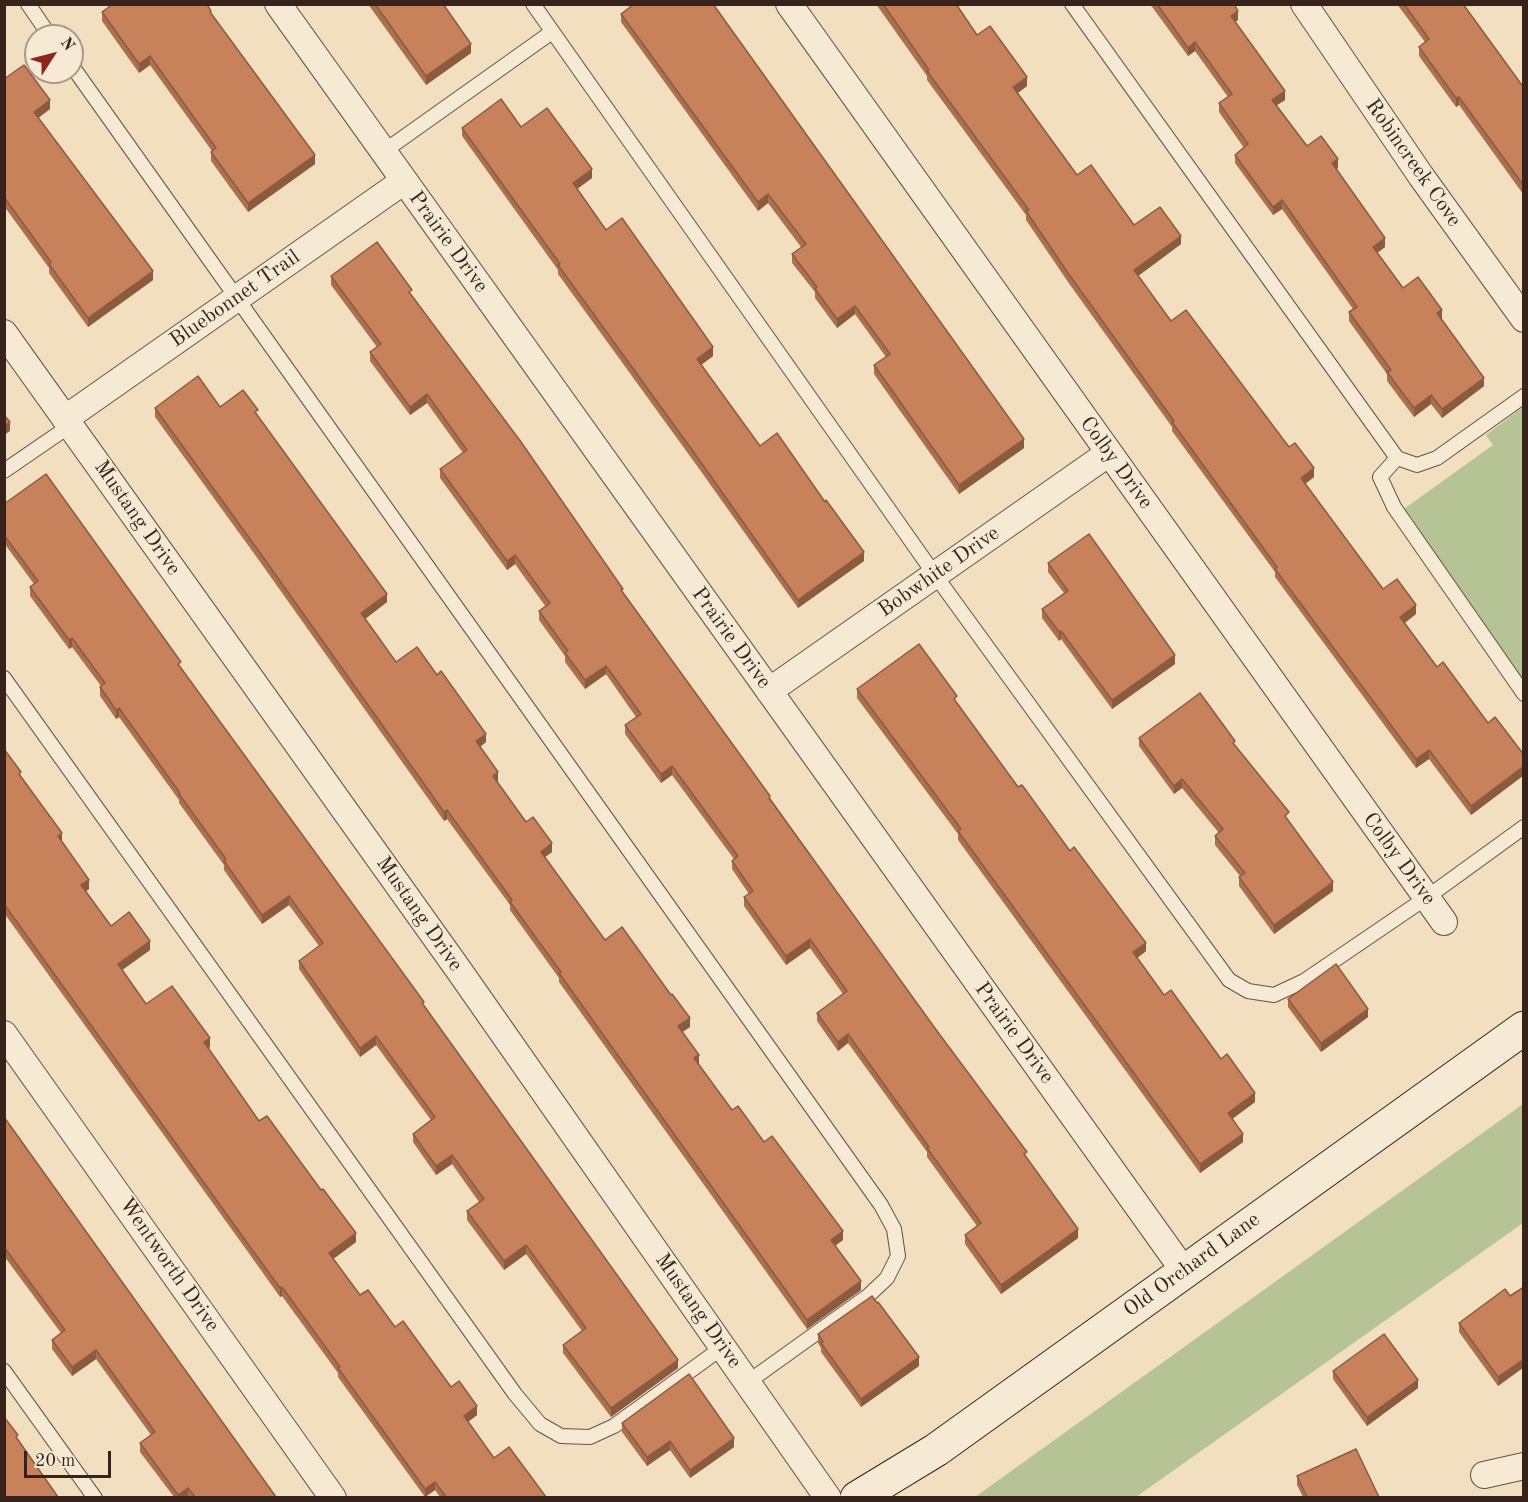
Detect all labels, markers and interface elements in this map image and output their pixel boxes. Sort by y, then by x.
north arrow [24,24,84,84]
text: N [57,35,77,54]
street label: Robincreek Cove [1360,94,1466,232]
street label: Prairie Drive [403,186,493,298]
street label: Bluebonnet Trail [165,245,305,353]
street label: Colby Drive [1074,412,1158,514]
street label: Mustang Drive [88,456,186,580]
street label: Bobwhite Drive [874,521,1004,623]
street label: Prairie Drive [686,582,776,694]
street label: Colby Drive [1357,808,1441,910]
street label: Mustang Drive [370,852,468,976]
street label: Prairie Drive [969,977,1059,1089]
street label: Wentworth Drive [113,1193,225,1337]
street label: Old Orchard Lane [1119,1207,1265,1323]
street label: Mustang Drive [649,1249,747,1373]
scale bar [27,1439,114,1477]
text: 20 m [35,1452,75,1470]

